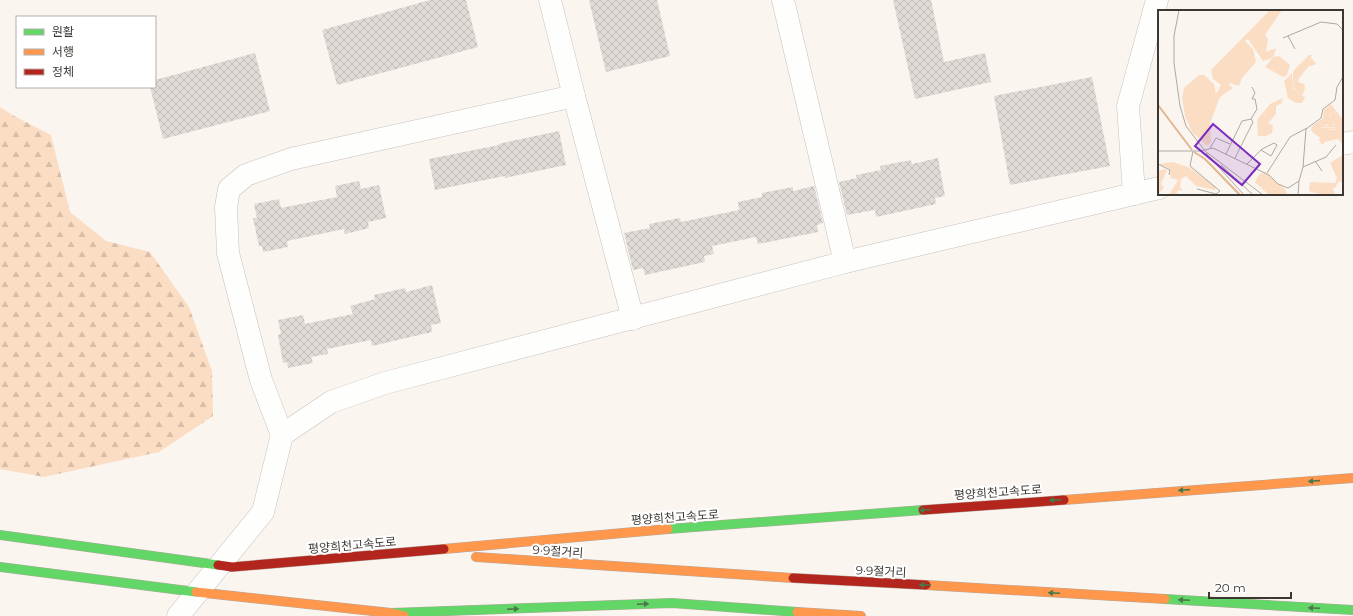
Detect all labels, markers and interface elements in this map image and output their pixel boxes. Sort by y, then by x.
inset map [1158,10,1343,195]
legend [16,16,156,88]
text: 원활 [52,24,74,39]
text: 서행 [52,44,74,59]
text: 정체 [52,64,74,79]
one-way arrow [1308,477,1320,484]
street label: 평양희천고속도로 [953,481,1043,503]
one-way arrow [1178,487,1190,494]
one-way arrow [1049,497,1061,504]
street label: 평양희천고속도로 [630,506,720,528]
one-way arrow [919,506,931,513]
street label: 평양희천고속도로 [307,534,397,556]
street label: 9·9절거리 [532,542,584,560]
street label: 9·9절거리 [855,562,907,580]
scale bar [1209,574,1291,600]
text: 20 m [1215,580,1246,595]
one-way arrow [919,582,931,589]
one-way arrow [1048,589,1061,596]
one-way arrow [1178,597,1190,604]
one-way arrow [637,601,650,607]
one-way arrow [1308,604,1320,611]
one-way arrow [507,605,519,612]

